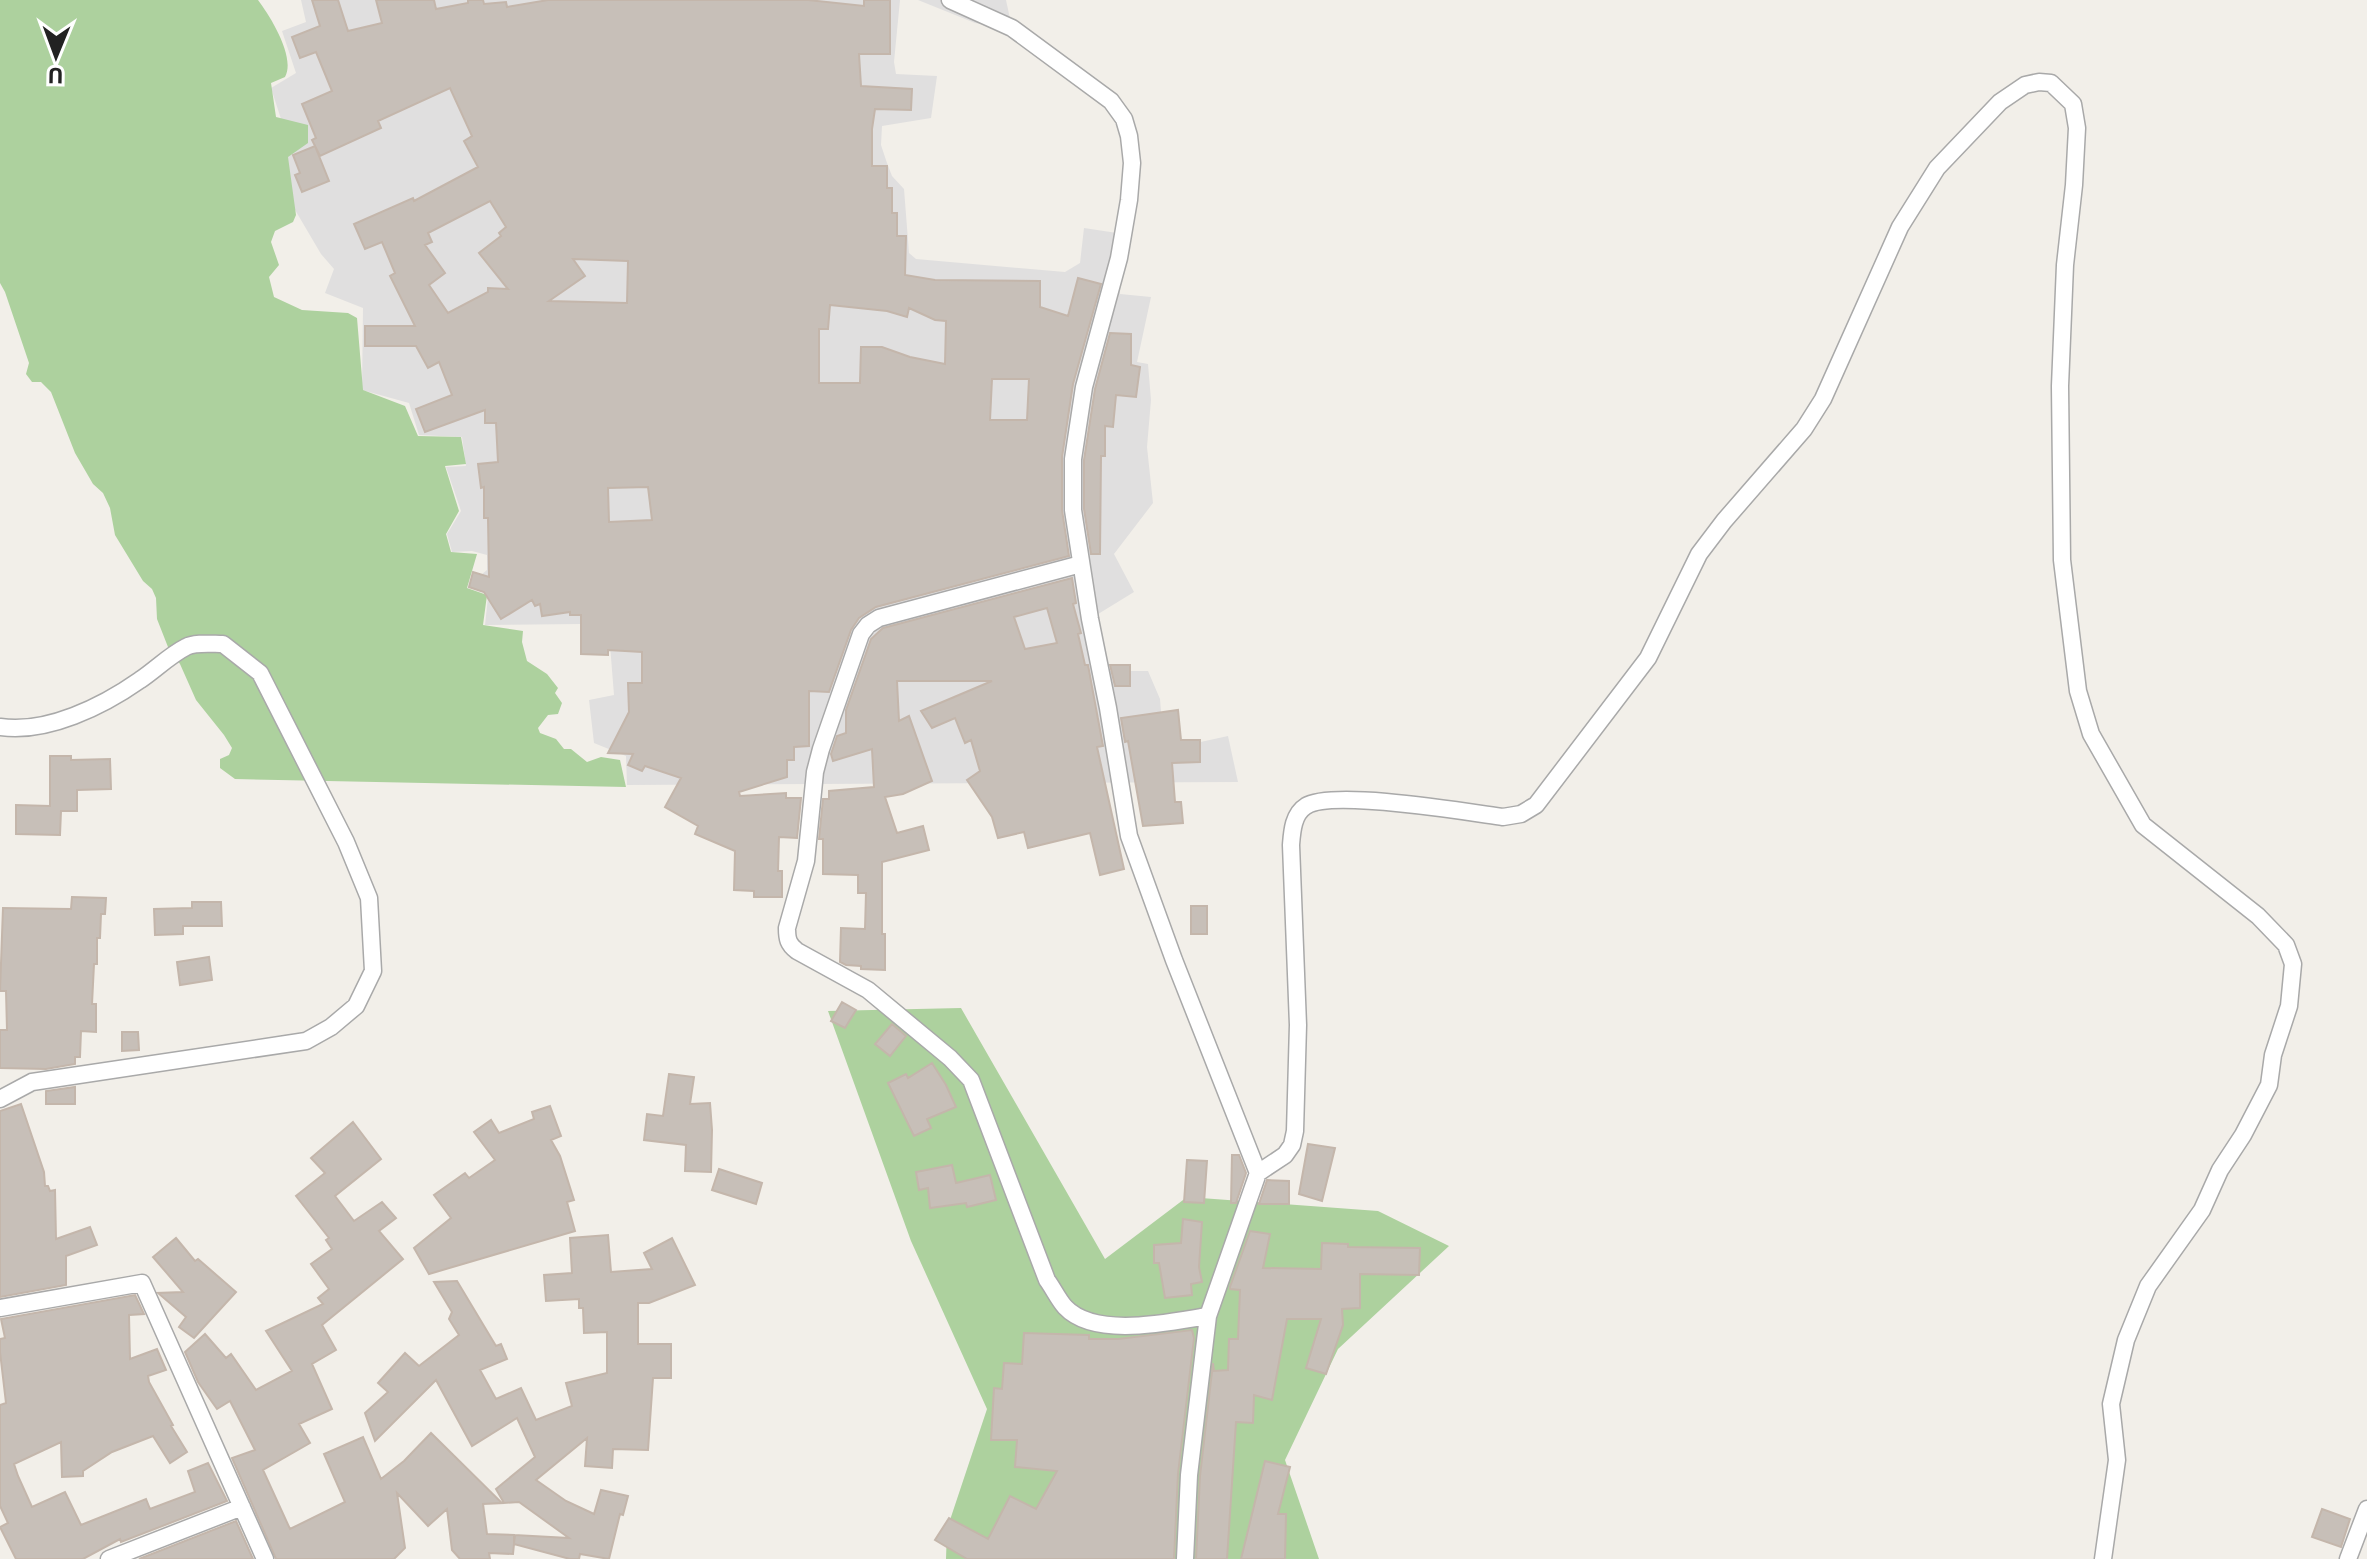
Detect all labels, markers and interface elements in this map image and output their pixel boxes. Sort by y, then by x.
north arrow [16,16,96,96]
text: U [48,64,63,90]

